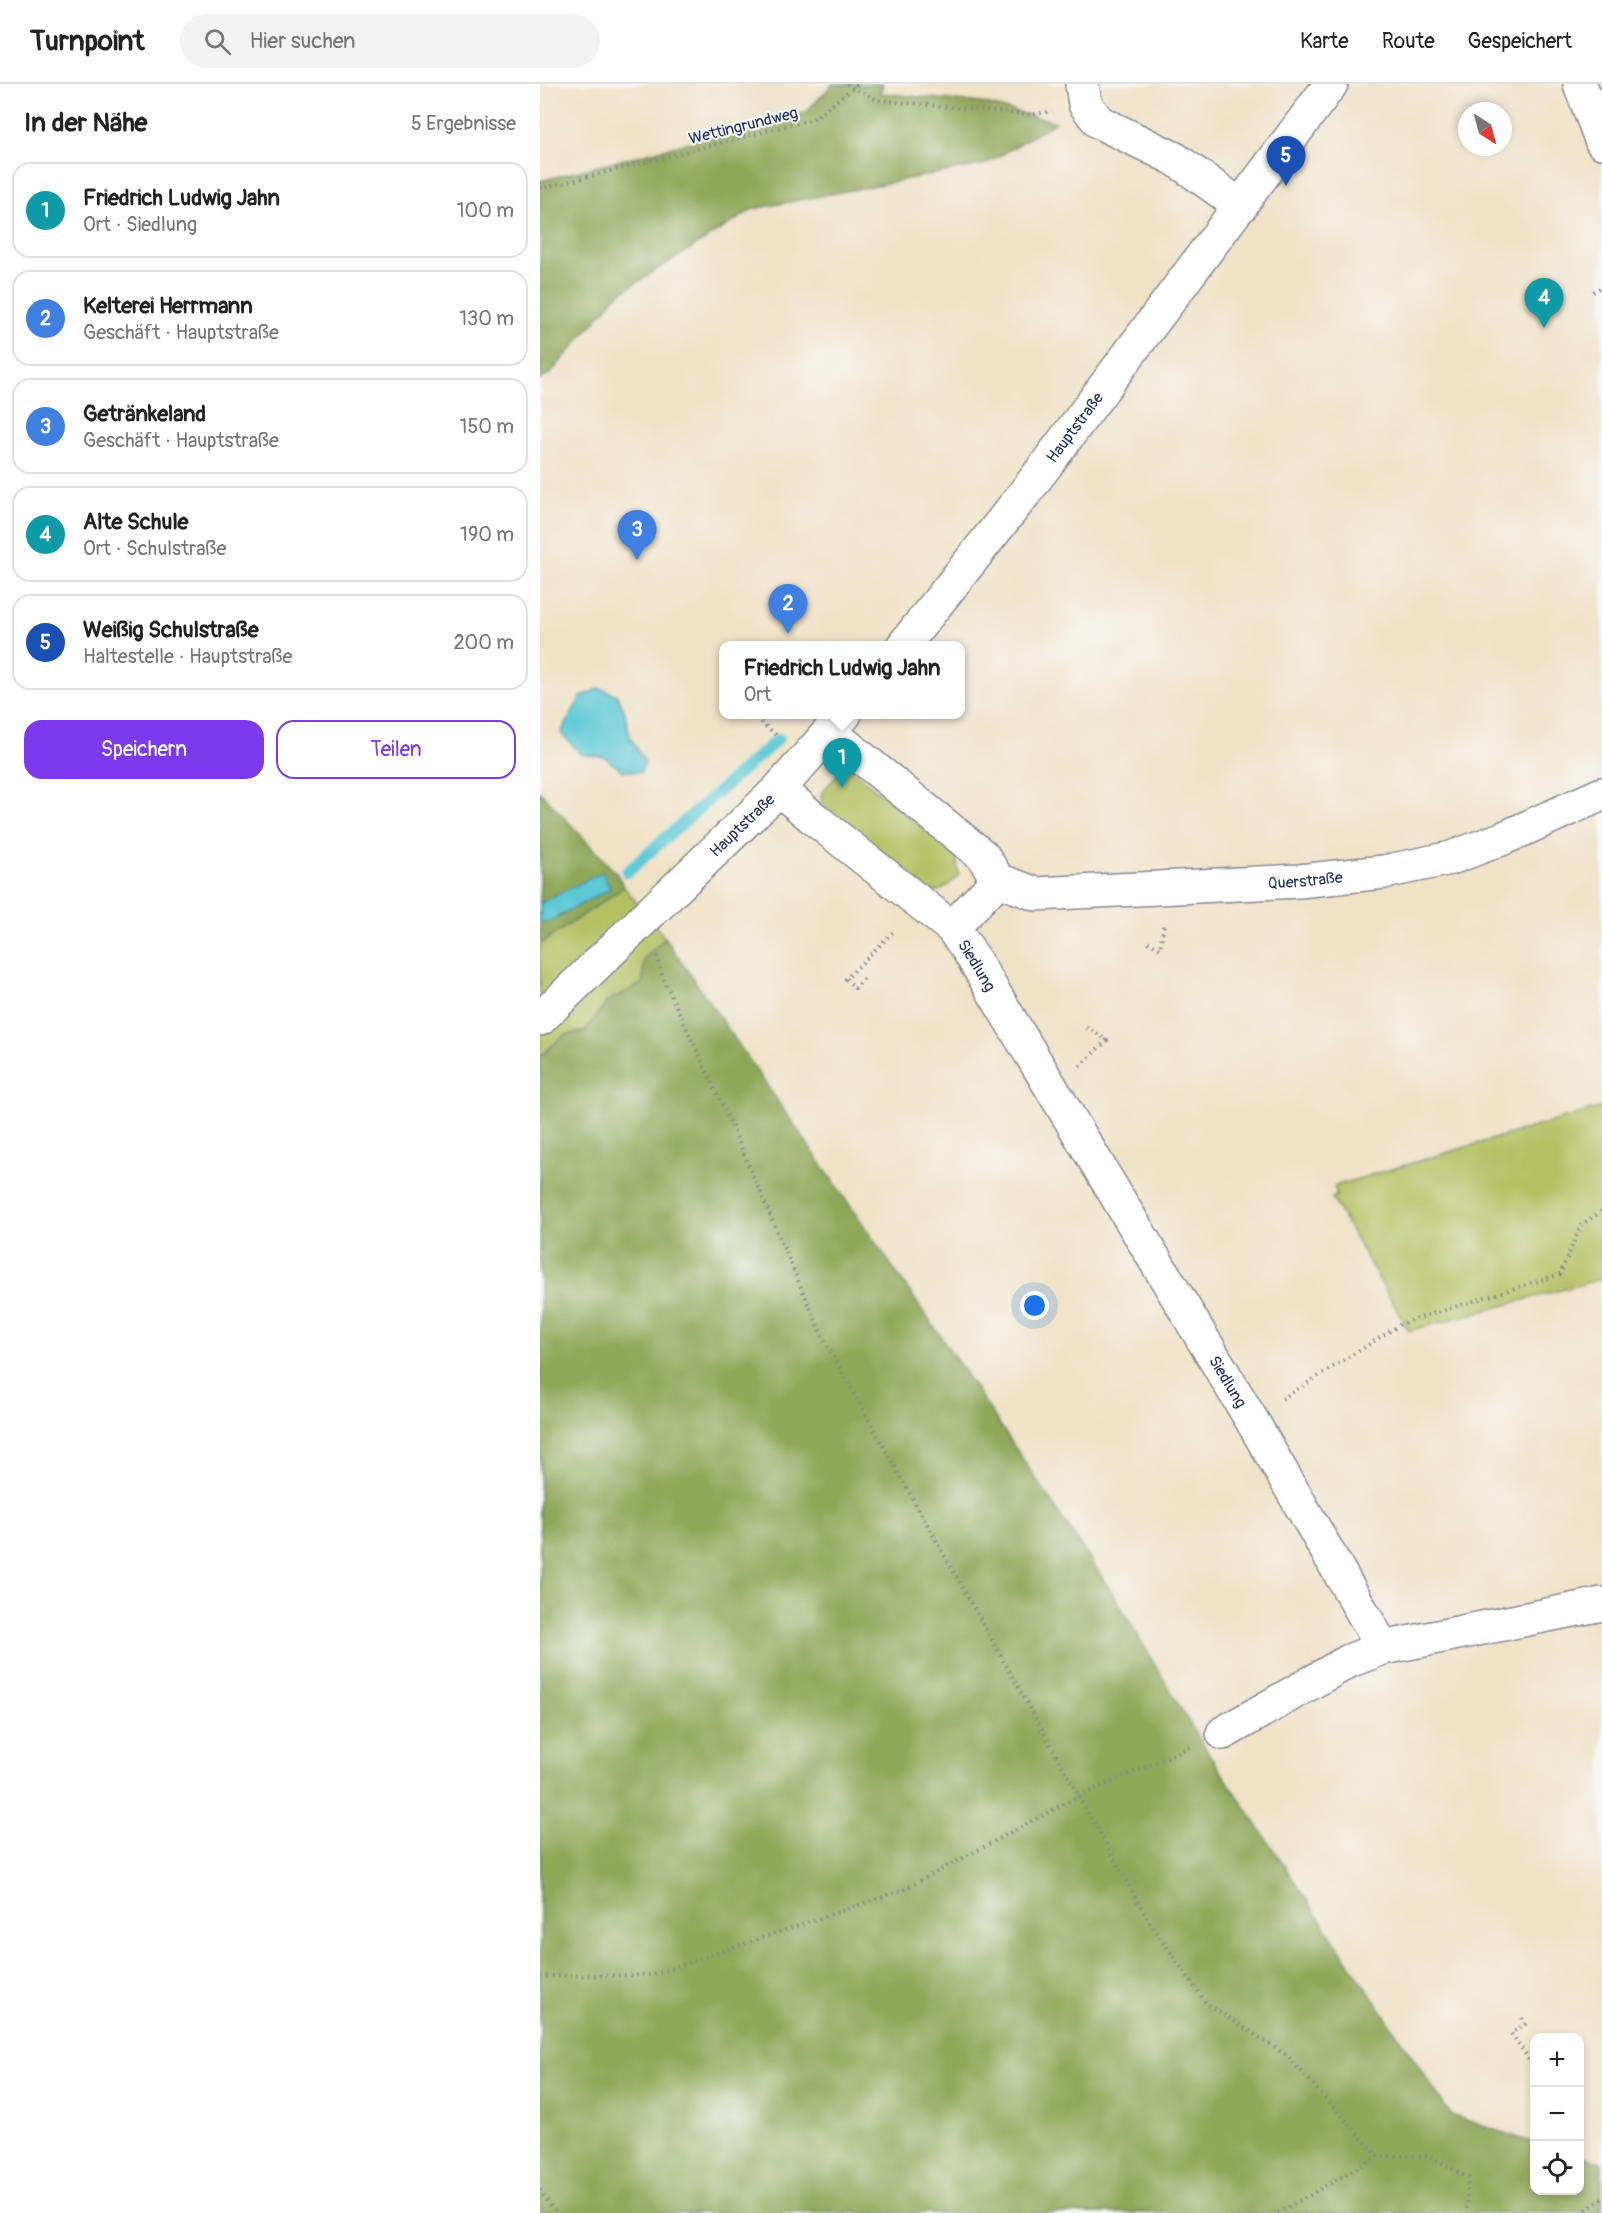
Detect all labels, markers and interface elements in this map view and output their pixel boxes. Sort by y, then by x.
search box [180,14,600,68]
text: Turnpoint [30,24,144,59]
icon: search [201,25,234,58]
text: Hier suchen [249,27,356,55]
text: Karte [1300,28,1349,55]
text: Route [1382,28,1435,55]
text: Gespeichert [1468,28,1572,55]
north arrow [1458,102,1512,156]
street label: Wettingrundweg [687,103,800,149]
text: In der Nähe [24,107,147,139]
text: 5 Ergebnisse [411,111,516,136]
pin: 5 [1266,136,1306,186]
text: Friedrich Ludwig Jahn [83,184,280,212]
text: 1 [42,198,49,223]
text: 100 m [457,198,514,223]
text: Ort · Siedlung [83,212,197,237]
pin: 4 [1524,278,1564,328]
text: Kelterei Herrmann [83,292,253,320]
text: 2 [40,306,51,331]
text: 130 m [459,306,514,331]
text: Geschäft · Hauptstraße [83,320,279,345]
street label: Hauptstraße [1042,388,1108,467]
text: Getränkeland [83,400,206,428]
text: 3 [40,414,51,439]
text: 150 m [460,414,514,439]
text: Geschäft · Hauptstraße [83,428,279,453]
text: Alte Schule [83,508,188,536]
pin: 3 [618,510,656,560]
text: 4 [40,522,51,547]
text: 190 m [460,522,514,547]
text: Ort · Schulstraße [83,536,226,561]
pin: 2 [768,584,808,634]
text: Weißig Schulstraße [83,616,259,644]
text: 5 [40,630,51,655]
text: 200 m [453,630,514,655]
popup [719,641,965,719]
text: Haltestelle · Hauptstraße [83,644,292,669]
text: Friedrich Ludwig Jahn [743,654,941,682]
text: Ort [743,682,771,707]
button: Speichern [24,720,264,779]
button: Teilen [276,720,516,779]
pin: 1 [822,738,862,788]
street label: Hauptstraße [706,790,779,861]
street label: Querstraße [1267,867,1344,894]
street label: Siedlung [953,936,1000,995]
your location [1020,1291,1049,1320]
street label: Siedlung [1204,1352,1251,1411]
map controls [1530,2033,1584,2195]
button: + [1530,2033,1584,2087]
button: − [1530,2087,1584,2141]
button: locate [1530,2141,1584,2195]

